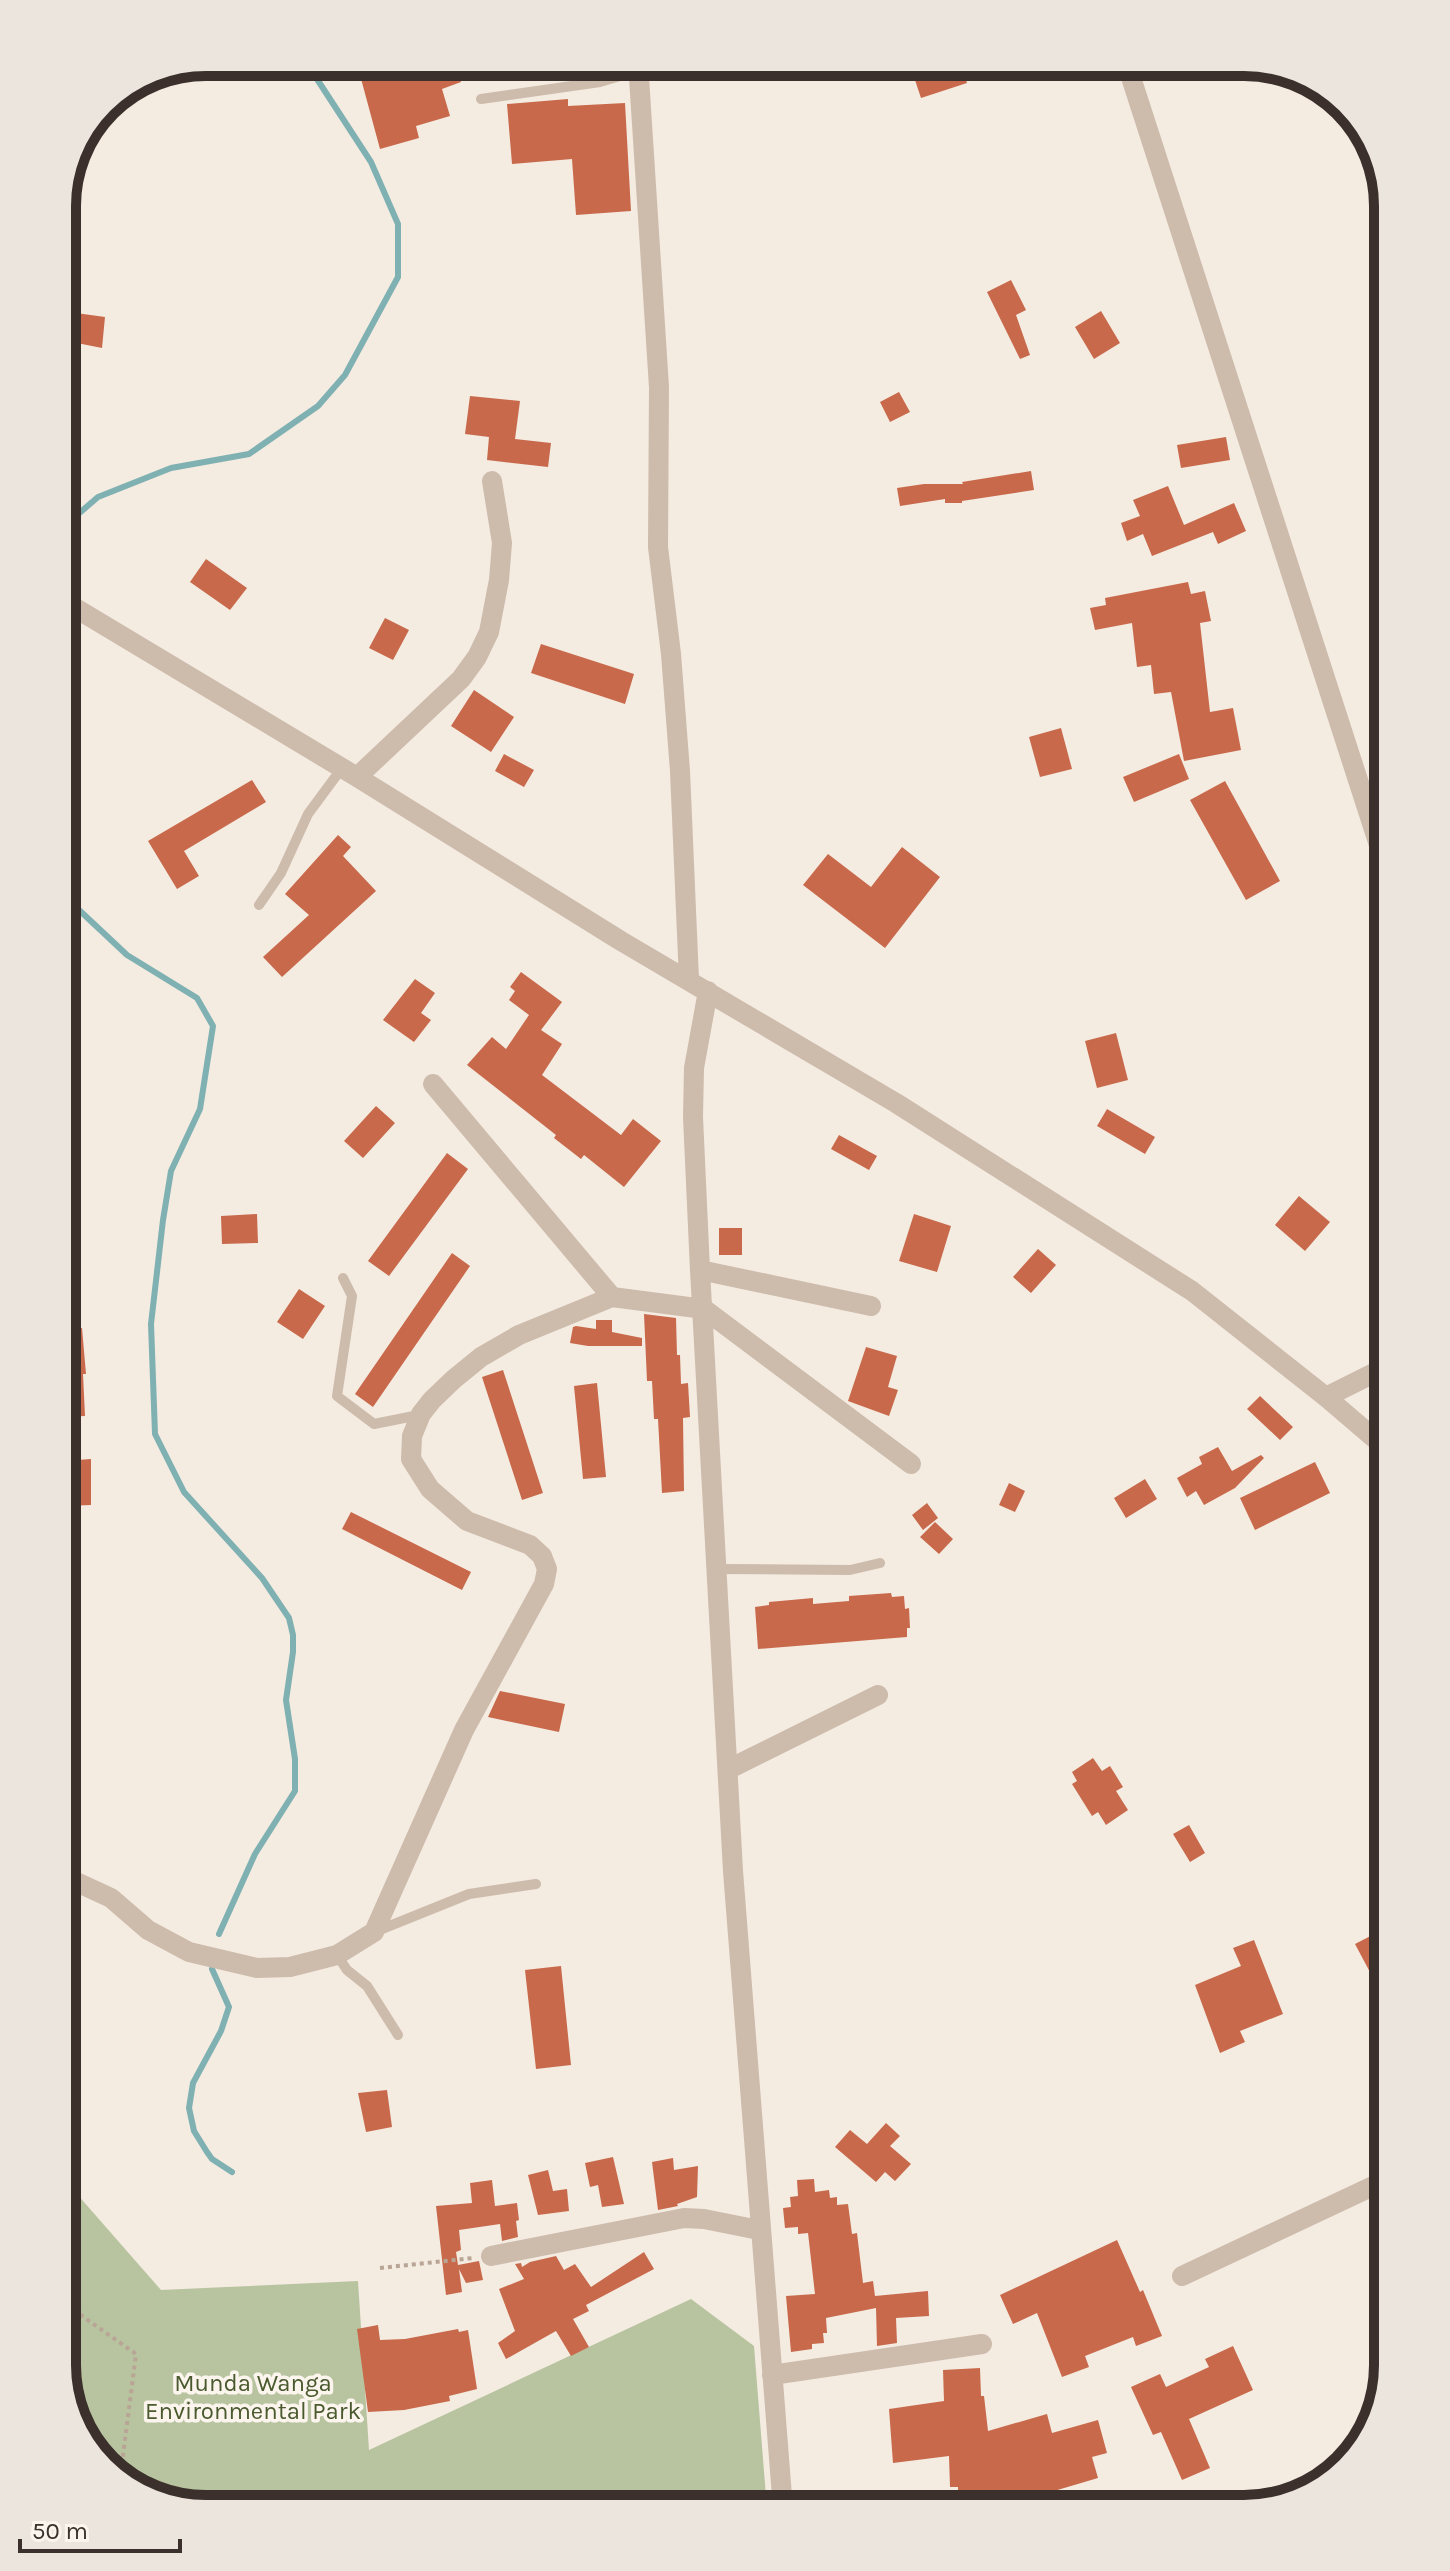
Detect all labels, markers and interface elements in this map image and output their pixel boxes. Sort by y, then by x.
park label: Munda Wanga Environmental Park [145,2369,361,2425]
scale bar [20,2503,180,2553]
text: 50 m [32,2517,88,2545]

